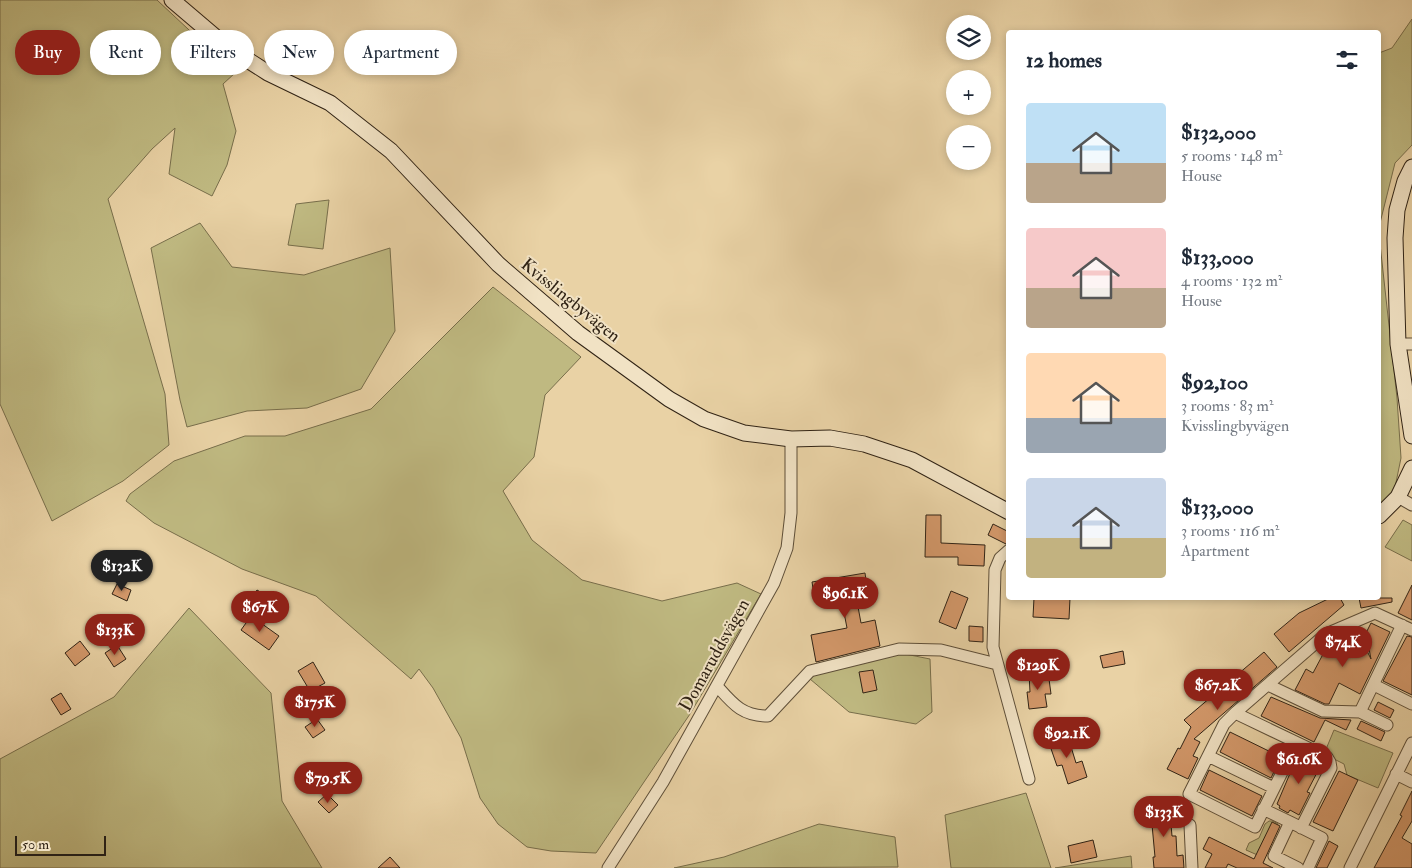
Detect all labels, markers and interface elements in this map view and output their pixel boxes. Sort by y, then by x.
map controls [946,15,991,170]
button: layers [946,15,991,60]
chip: Buy [15,30,80,75]
chip: Rent [90,30,161,75]
chip: Filters [171,30,254,75]
chip: New [264,30,334,75]
chip: Apartment [344,30,457,75]
icon: filters [1333,46,1361,74]
text: 12 homes [1026,47,1102,74]
button: + [946,70,991,115]
text: $132,000 [1181,119,1256,146]
icon: home [1066,123,1126,183]
button: − [946,125,991,170]
text: 5 rooms · 148 m² [1181,146,1283,166]
text: House [1181,166,1222,186]
text: $133,000 [1181,244,1254,271]
icon: home [1066,248,1126,308]
street label: Kvisslingbyvägen [516,253,625,348]
text: 4 rooms · 132 m² [1181,271,1282,291]
text: House [1181,291,1222,311]
text: $92,100 [1181,369,1248,396]
icon: home [1066,373,1126,433]
text: 3 rooms · 83 m² [1181,396,1274,416]
text: Kvisslingbyvägen [1181,416,1289,436]
text: $133,000 [1181,494,1254,521]
icon: home [1066,498,1126,558]
text: 3 rooms · 116 m² [1181,521,1279,541]
text: Apartment [1181,541,1249,561]
pin: $132K [87,550,157,592]
text: $132K [102,556,142,576]
pin: $96.1K [804,576,886,619]
text: $96.1K [822,583,868,603]
pin: $67K [230,590,290,633]
street label: Domaruddsvägen [674,595,755,716]
text: $67K [242,597,278,617]
pin: $133K [80,614,150,656]
text: $133K [96,620,134,640]
pin: $74K [1313,626,1373,668]
text: $74K [1325,632,1361,652]
pin: $129K [1003,648,1073,691]
text: $129K [1017,655,1059,675]
pin: $67.2K [1177,668,1259,711]
text: $67.2K [1195,675,1241,695]
pin: $175K [280,686,350,728]
text: $175K [295,692,335,712]
pin: $92.1K [1026,716,1108,759]
text: $92.1K [1044,723,1090,743]
pin: $61.6K [1258,742,1340,785]
text: $61.6K [1276,749,1322,769]
pin: $79.5K [287,762,369,804]
text: $79.5K [305,768,351,788]
pin: $133K [1129,796,1199,838]
text: $133K [1145,802,1183,822]
scale bar [15,833,106,856]
text: 50 m [22,836,49,853]

